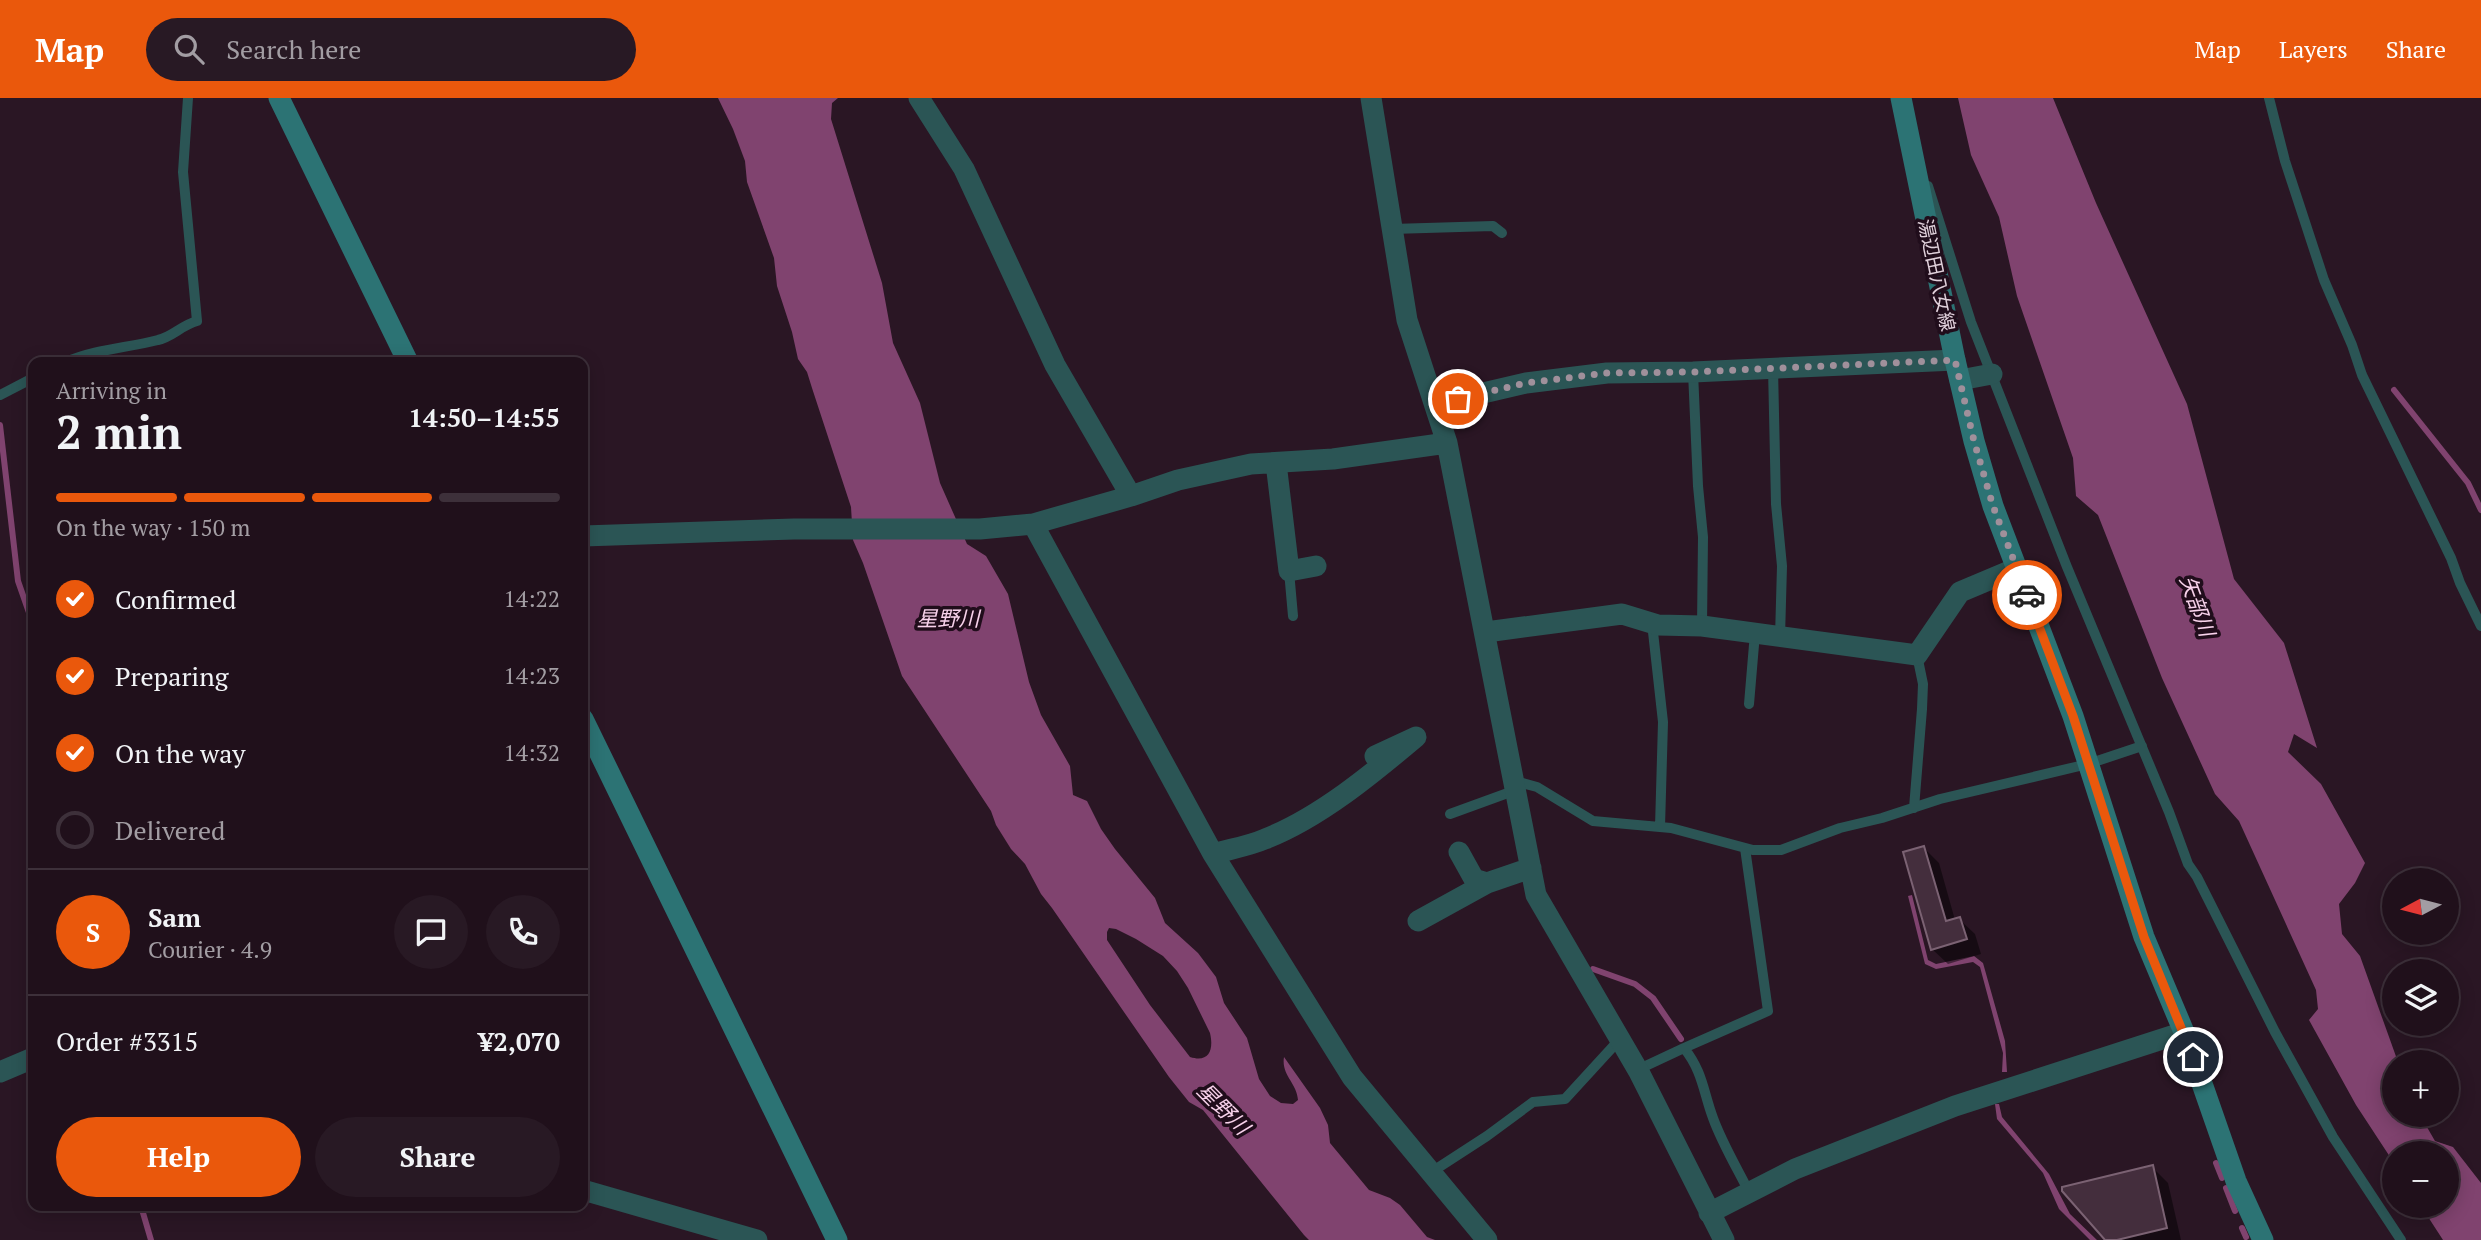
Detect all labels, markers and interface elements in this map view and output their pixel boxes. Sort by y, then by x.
search box [146,18,636,81]
text: Map [35,28,104,71]
icon: search [170,30,208,68]
text: Search here [226,32,361,66]
text: Map [2194,33,2241,65]
text: Layers [2279,33,2348,65]
text: Share [2386,33,2446,65]
street label: 湯辺田八女線 [1913,217,1962,333]
pin [1428,369,1488,429]
text: Arriving in [56,375,167,406]
icon: bag [1439,380,1477,418]
text: 14:50–14:55 [408,400,560,434]
text: 2 min [56,401,182,462]
text: On the way · 150 m [56,512,250,543]
courier [1992,560,2062,630]
water label: 矢部川 [2174,571,2223,642]
icon: car [2008,576,2046,614]
icon: check [56,580,94,618]
text: Confirmed [115,582,236,616]
text: 14:22 [503,583,560,614]
water label: 星野川 [917,604,981,632]
icon: check [56,657,94,695]
text: Preparing [115,659,228,693]
text: 14:23 [503,660,560,691]
icon: check [56,734,94,772]
text: On the way [115,736,246,770]
text: 14:32 [503,737,560,768]
text: Delivered [115,813,225,847]
north arrow [2382,868,2459,945]
map controls [2382,868,2459,1218]
button: chat [394,895,468,969]
button: phone [486,895,560,969]
text: Sam [148,900,201,934]
text: S [86,915,100,949]
text: Courier · 4.9 [148,934,272,965]
button: layers [2382,959,2459,1036]
text: Order #3315 [56,1024,198,1058]
text: ¥2,070 [479,1024,560,1058]
pin [2163,1027,2223,1087]
icon: home [2174,1038,2212,1076]
button: + [2382,1050,2459,1127]
water label: 星野川 [1192,1076,1257,1142]
button: Help [56,1117,301,1197]
button: Share [315,1117,560,1197]
button: − [2382,1141,2459,1218]

